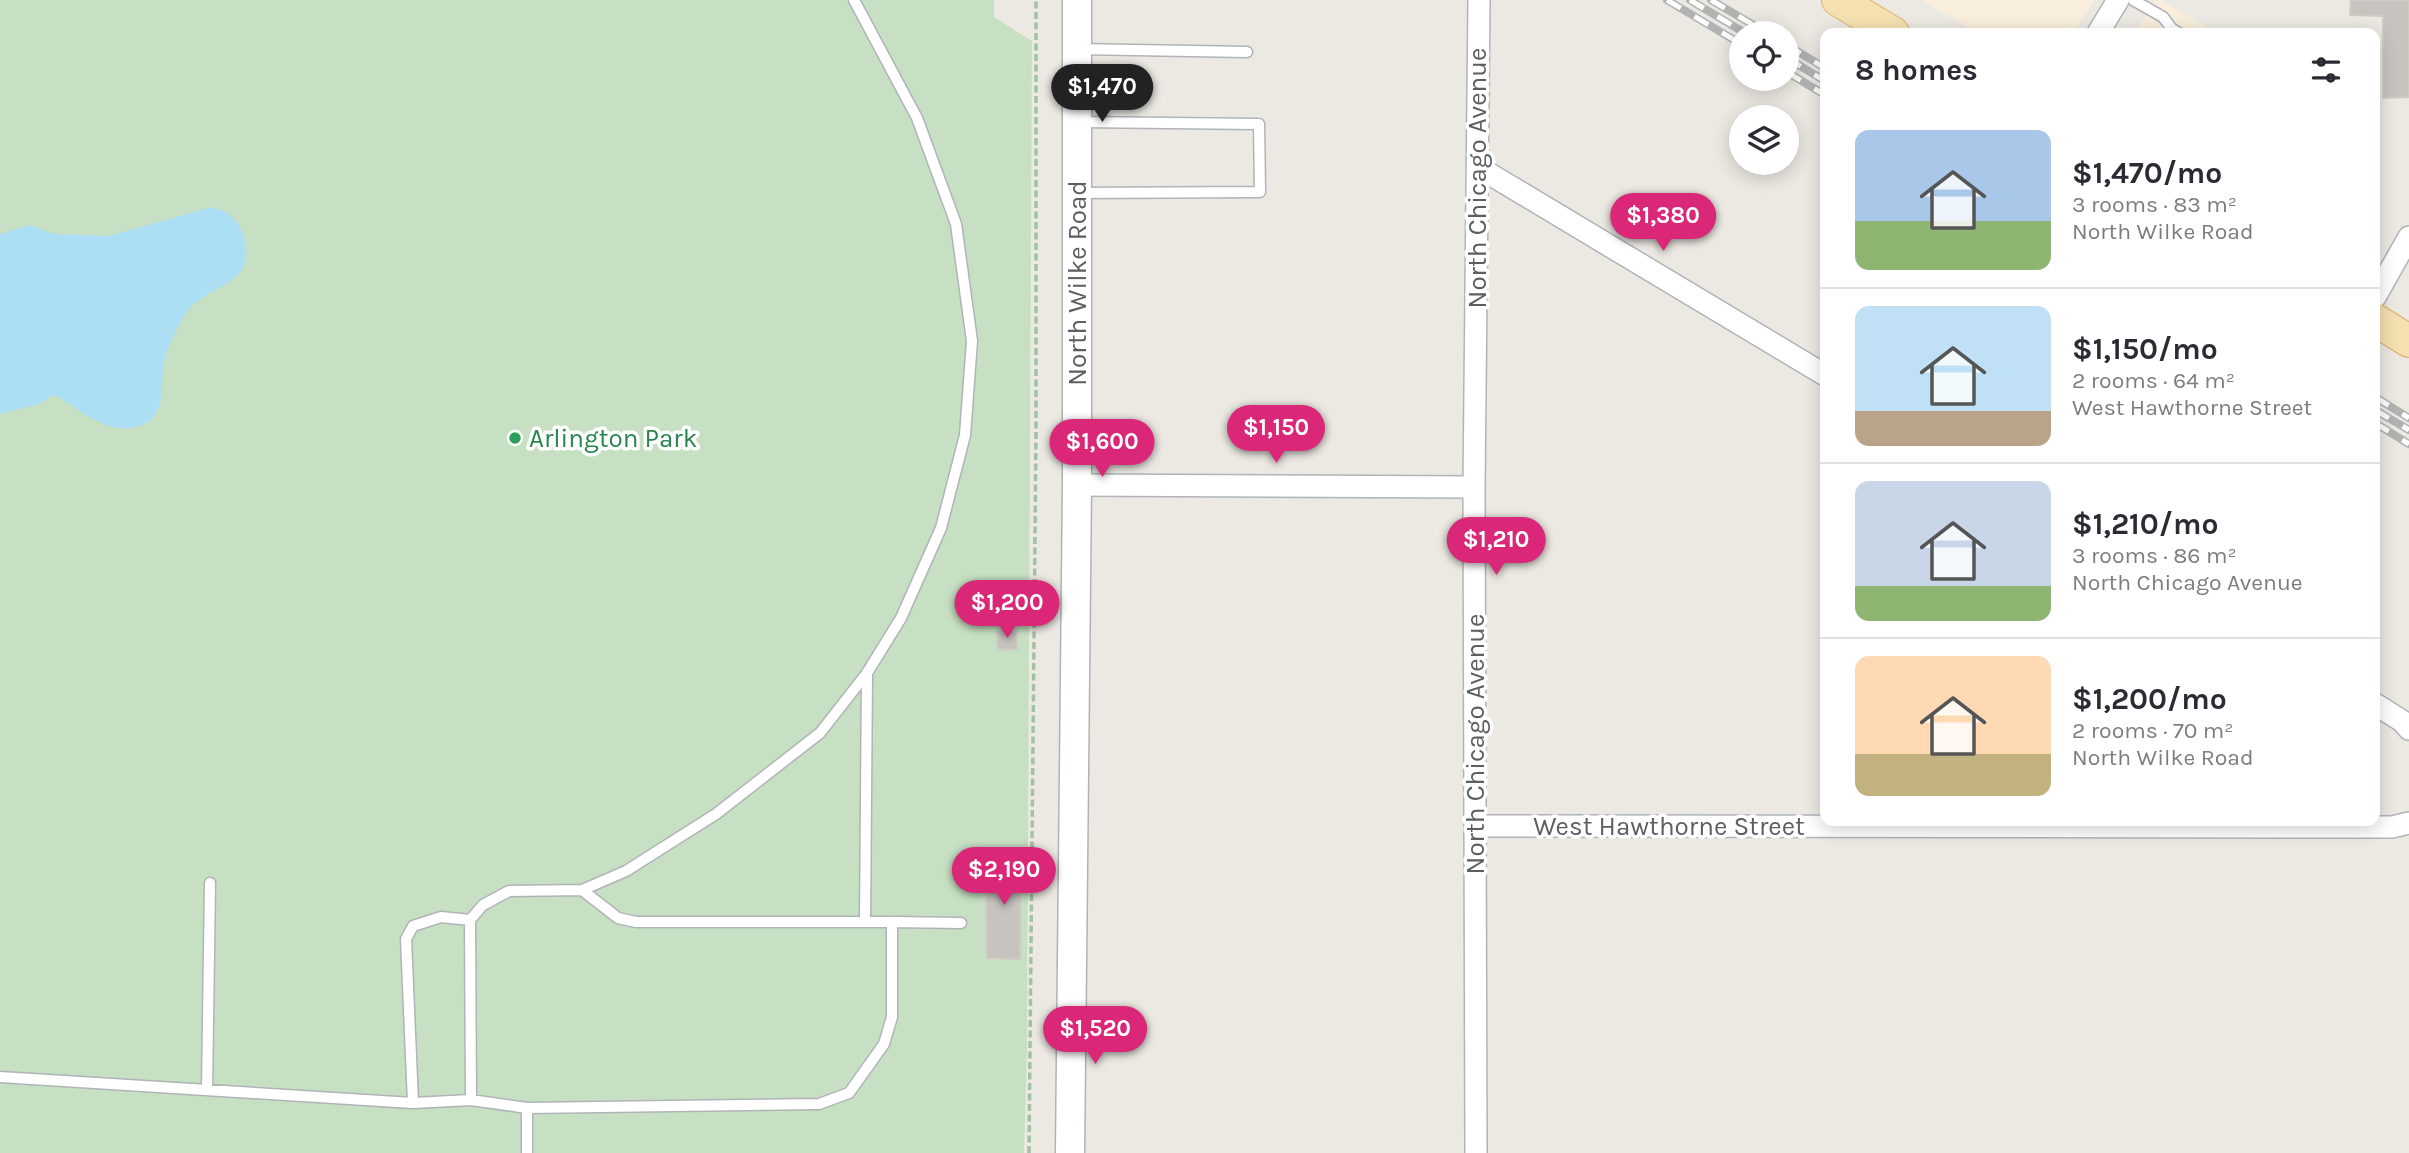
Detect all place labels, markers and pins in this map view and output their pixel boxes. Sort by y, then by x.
pin: $1,470 [1045,64,1159,124]
pin: $1,380 [1606,194,1720,253]
pin: $1,150 [1219,406,1333,465]
pin: $1,600 [1045,420,1159,479]
place label: Arlington Park [529,423,697,454]
marker: Arlington Park [507,430,523,446]
pin: $1,210 [1439,518,1553,577]
pin: $1,200 [950,580,1064,640]
pin: $2,190 [947,848,1061,907]
pin: $1,520 [1038,1006,1152,1066]

